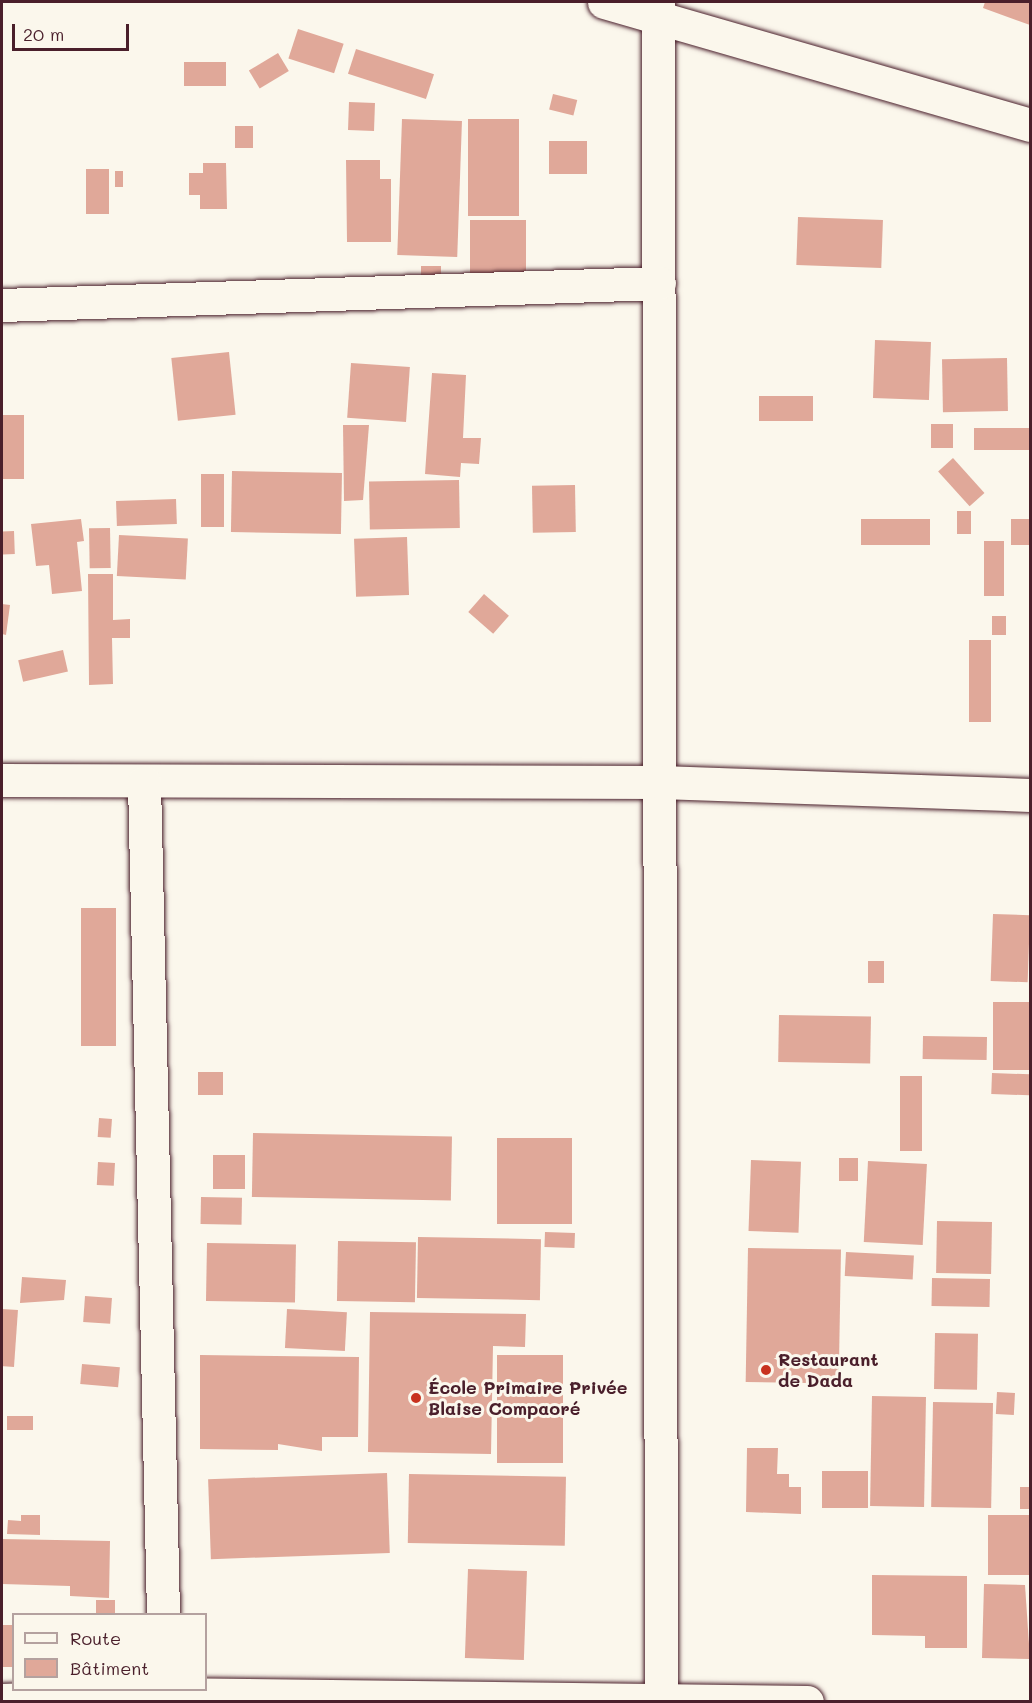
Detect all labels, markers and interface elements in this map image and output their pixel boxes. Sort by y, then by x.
scale bar [15,12,132,50]
text: 20 m [23,22,64,46]
place label: Restaurant de Dada [778,1349,878,1392]
marker: Restaurant de Dada [759,1363,773,1377]
place label: École Primaire Privée Blaise Compaoré [428,1377,627,1420]
marker: École Primaire Privée Blaise Compaoré [409,1391,423,1405]
legend [12,1613,207,1691]
text: Route [70,1626,121,1650]
text: Bâtiment [70,1656,149,1680]

